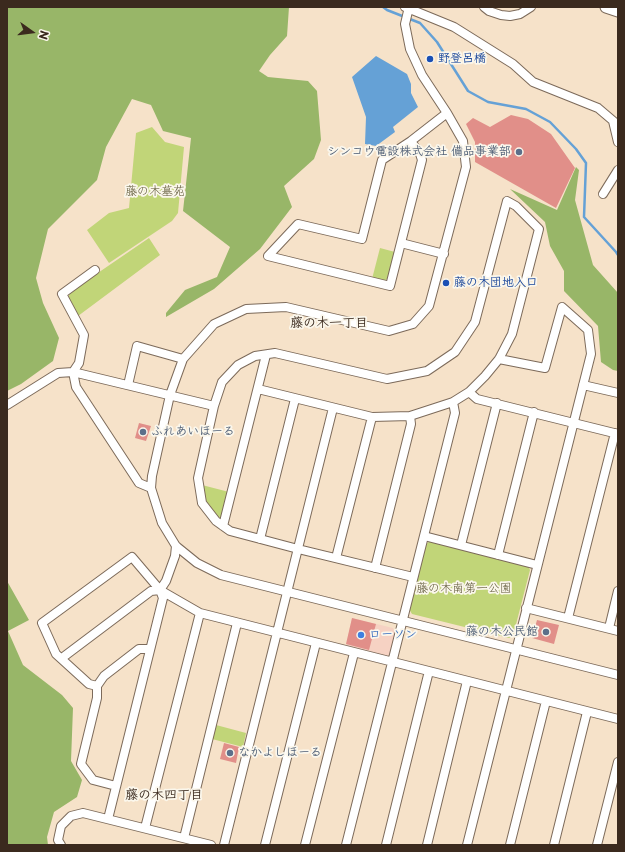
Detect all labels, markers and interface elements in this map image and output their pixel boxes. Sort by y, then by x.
north arrow [12,12,52,52]
text: N [35,29,53,41]
place label: 野登呂橋 [438,52,486,66]
marker: 野登呂橋 [425,54,435,64]
place label: シンコウ電設株式会社 備品事業部 [327,145,511,159]
marker: シンコウ電設株式会社 備品事業部 [514,147,524,157]
park label: 藤の木墓苑 [125,185,185,199]
place label: 藤の木団地入口 [454,276,538,290]
marker: 藤の木団地入口 [441,278,451,288]
district label: 藤の木一丁目 [290,315,368,331]
place label: ふれあいほーる [151,425,235,439]
marker: ふれあいほーる [138,427,148,437]
park label: 藤の木南第一公園 [416,582,512,596]
place label: 藤の木公民館 [466,625,538,639]
marker: 藤の木公民館 [541,627,551,637]
place label: ローソン [369,628,417,642]
marker: ローソン [356,630,366,640]
place label: なかよしほーる [238,746,322,760]
marker: なかよしほーる [225,748,235,758]
district label: 藤の木四丁目 [125,787,203,803]

